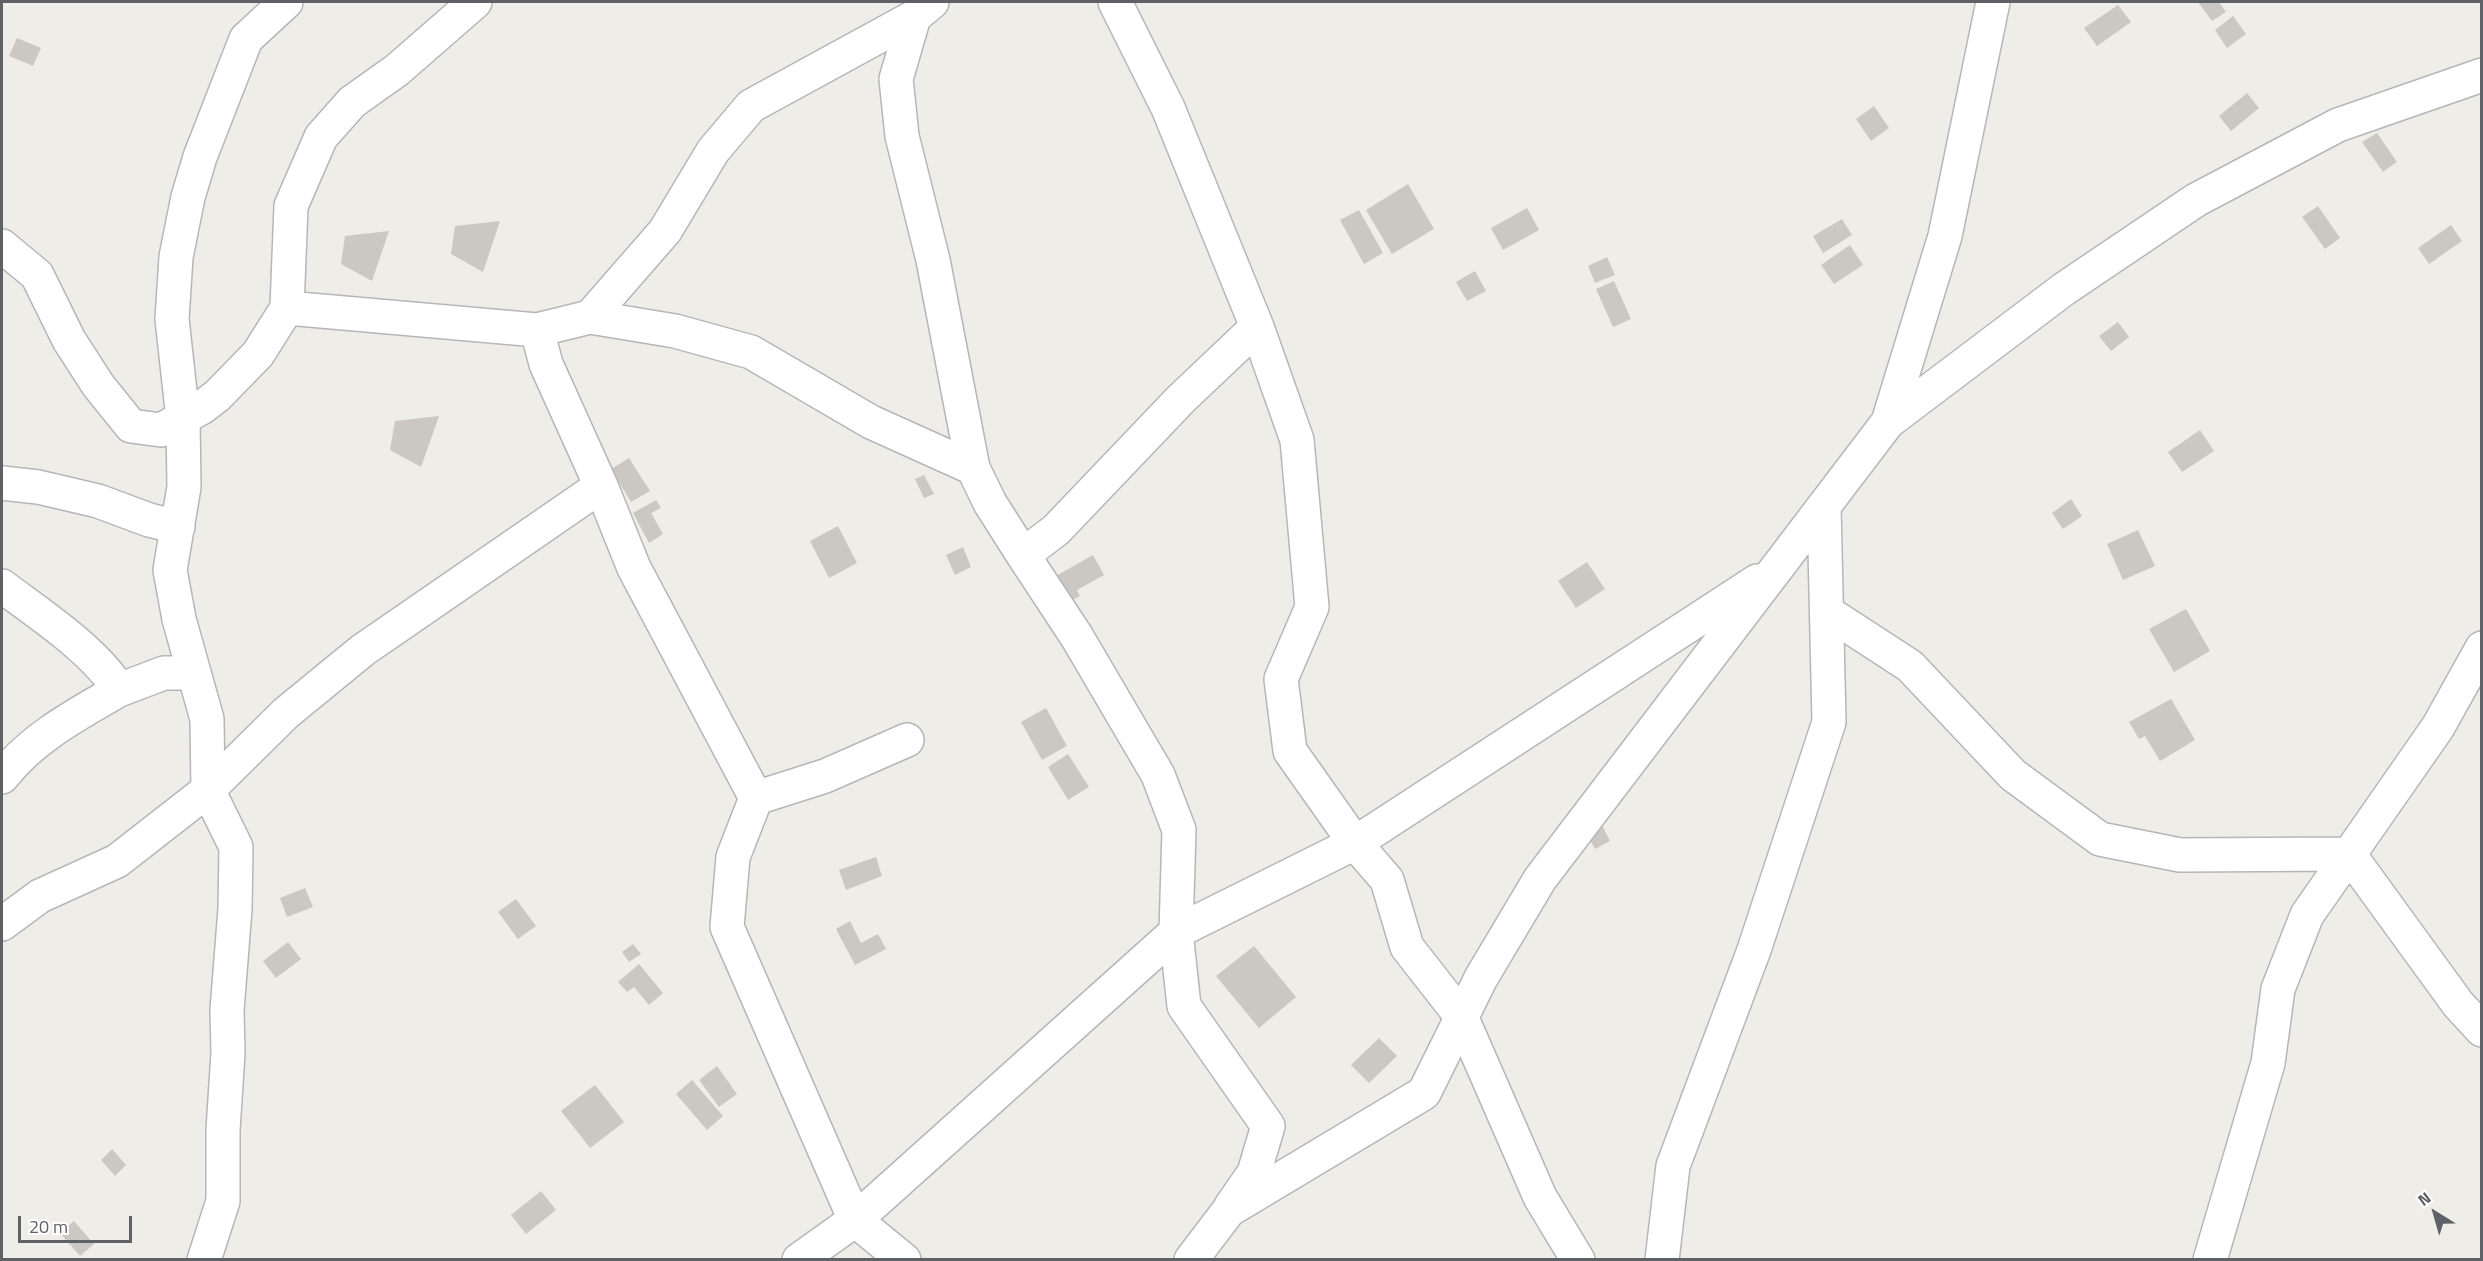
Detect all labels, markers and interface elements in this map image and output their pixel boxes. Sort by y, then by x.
north arrow [2405,1183,2465,1243]
text: N [2413,1186,2436,1212]
scale bar [21,1204,135,1242]
text: 20 m [29,1213,68,1240]

